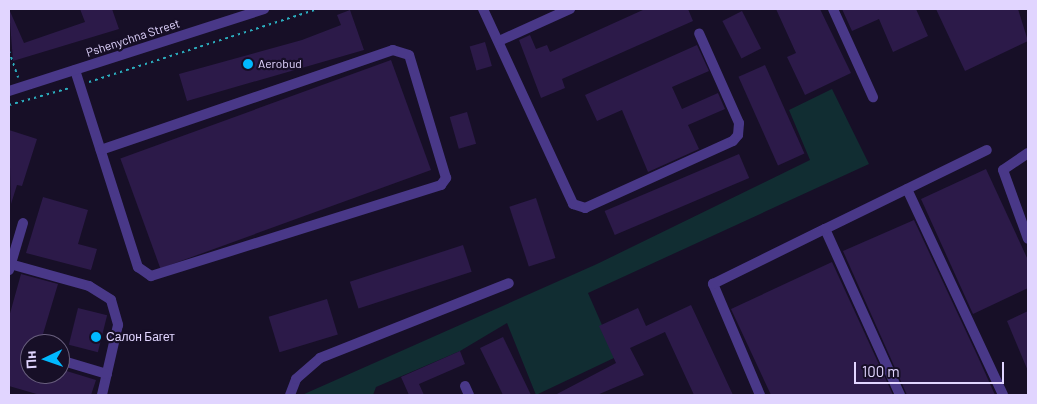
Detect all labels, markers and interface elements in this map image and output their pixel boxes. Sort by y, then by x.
street label: Pshenychna Street [84,16,182,60]
place label: Aerobud [258,57,302,71]
marker: Aerobud [242,58,254,70]
place label: Салон Багет [106,330,175,344]
marker: Салон Багет [90,331,102,343]
north arrow [20,334,70,384]
text: Пн [22,350,39,369]
scale bar [857,352,1007,384]
text: 100 m [862,362,900,380]

